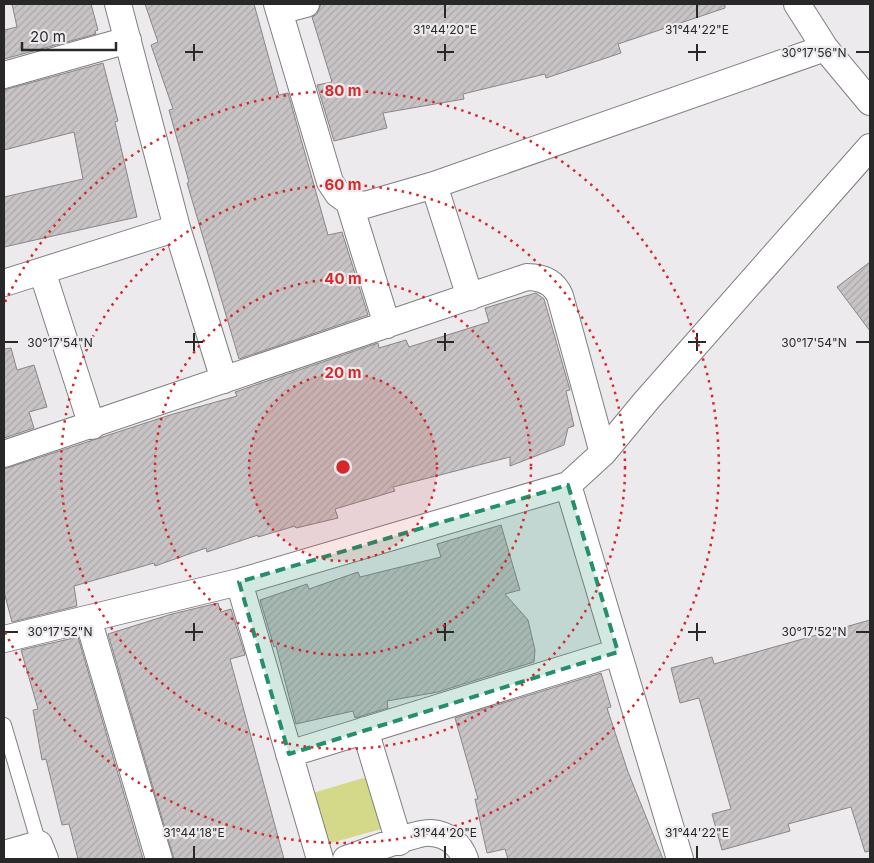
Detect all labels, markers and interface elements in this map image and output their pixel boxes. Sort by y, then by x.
scale bar [22,20,116,52]
text: 31°44'20"E [413,22,477,37]
text: 31°44'22"E [665,22,729,37]
text: 20 m [30,27,66,46]
text: 30°17'56"N [781,45,847,60]
text: 80 m [324,81,362,100]
text: 60 m [324,175,362,194]
text: 40 m [324,269,362,288]
text: 30°17'54"N [27,335,93,350]
text: 30°17'54"N [781,335,847,350]
text: 20 m [325,363,361,382]
centre of rings [334,458,352,476]
text: 30°17'52"N [28,624,92,639]
text: 30°17'52"N [782,624,846,639]
text: 31°44'18"E [163,825,225,840]
text: 31°44'20"E [413,825,477,840]
text: 31°44'22"E [665,825,729,840]

